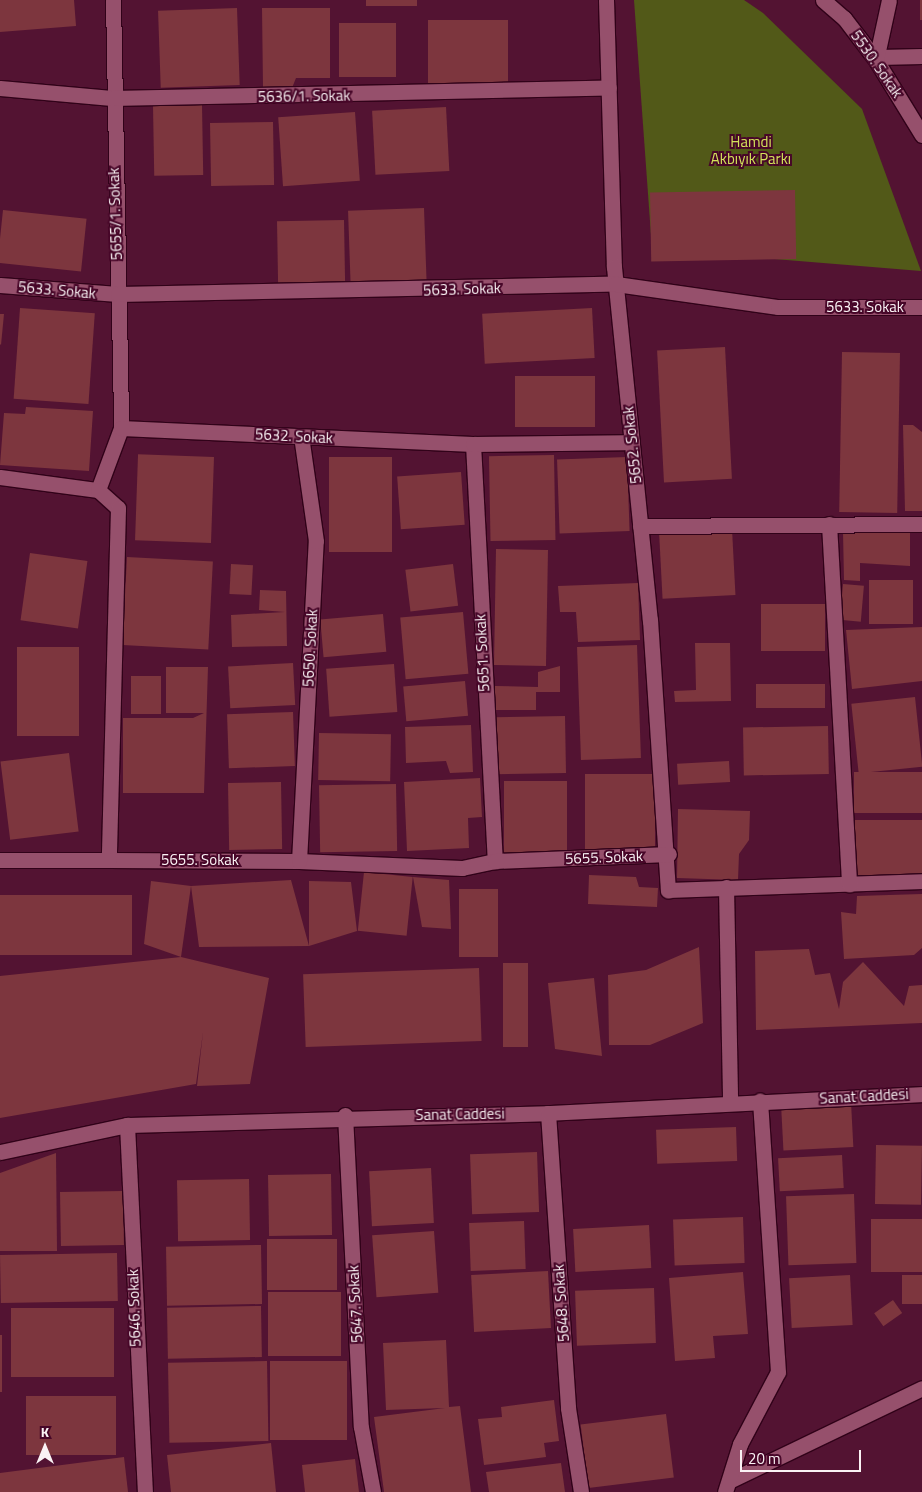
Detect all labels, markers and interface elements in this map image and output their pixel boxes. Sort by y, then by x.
street label: 5530. Sokak [847,27,907,101]
street label: 5636/1. Sokak [258,86,350,106]
park label: Hamdi Akbıyık Parkı [711,132,791,167]
street label: 5655/1. Sokak [104,167,126,261]
street label: 5633. Sokak [17,278,97,302]
street label: 5633. Sokak [423,279,501,299]
street label: 5633. Sokak [826,298,904,316]
street label: 5652. Sokak [619,405,645,485]
street label: 5632. Sokak [255,425,333,447]
street label: 5650. Sokak [299,609,321,687]
street label: 5651. Sokak [471,614,493,692]
street label: 5655. Sokak [565,847,643,867]
street label: 5655. Sokak [161,851,239,869]
street label: Sanat Caddesi [819,1085,909,1107]
street label: Sanat Caddesi [415,1104,505,1124]
street label: 5648. Sokak [549,1263,573,1343]
street label: 5647. Sokak [344,1265,366,1343]
street label: 5646. Sokak [124,1269,144,1347]
text: K [41,1421,49,1442]
north arrow [20,1422,70,1472]
scale bar [742,1440,863,1472]
text: 20 m [748,1447,781,1470]

